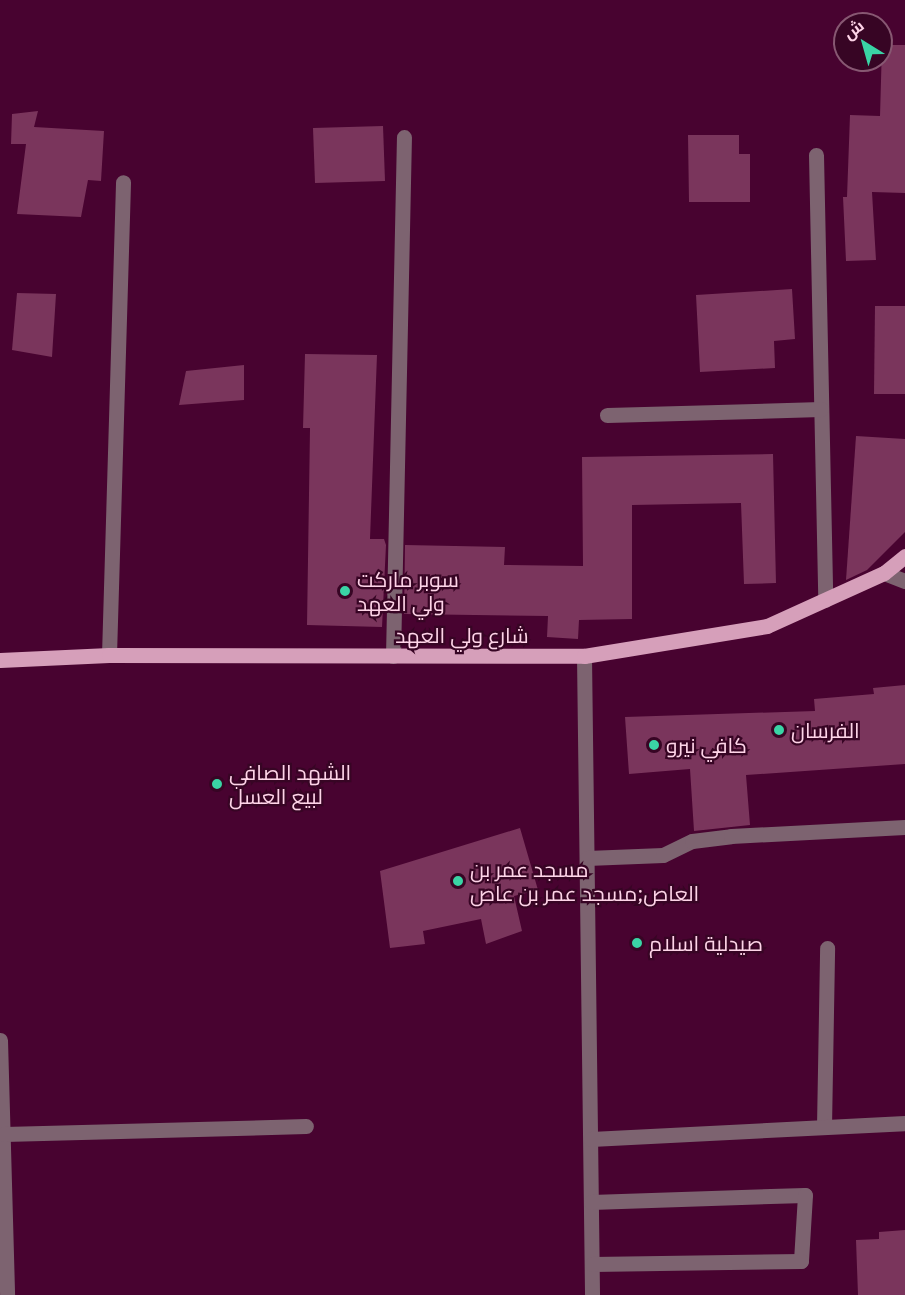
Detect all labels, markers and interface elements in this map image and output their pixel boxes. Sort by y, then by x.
north arrow [833,12,893,72]
text: ش [839,15,868,43]
place label: سوبر ماركت ولي العهد [357,566,459,616]
marker: سوبر ماركت ولي العهد [338,584,352,598]
street label: شارع ولي العهد [395,622,529,648]
place label: الفرسان [791,717,860,743]
marker: الفرسان [772,723,786,737]
place label: كافي نيرو [666,732,747,758]
marker: كافي نيرو [647,738,661,752]
place label: الشهد الصافي لبيع العسل [229,759,351,809]
marker: الشهد الصافي لبيع العسل [210,777,224,791]
place label: مسجد عمر بن العاص;مسجد عمر بن عاص [470,856,699,906]
marker: مسجد عمر بن العاص;مسجد عمر بن عاص [451,874,465,888]
place label: صيدلية اسلام [649,930,763,956]
marker: صيدلية اسلام [630,936,644,950]

